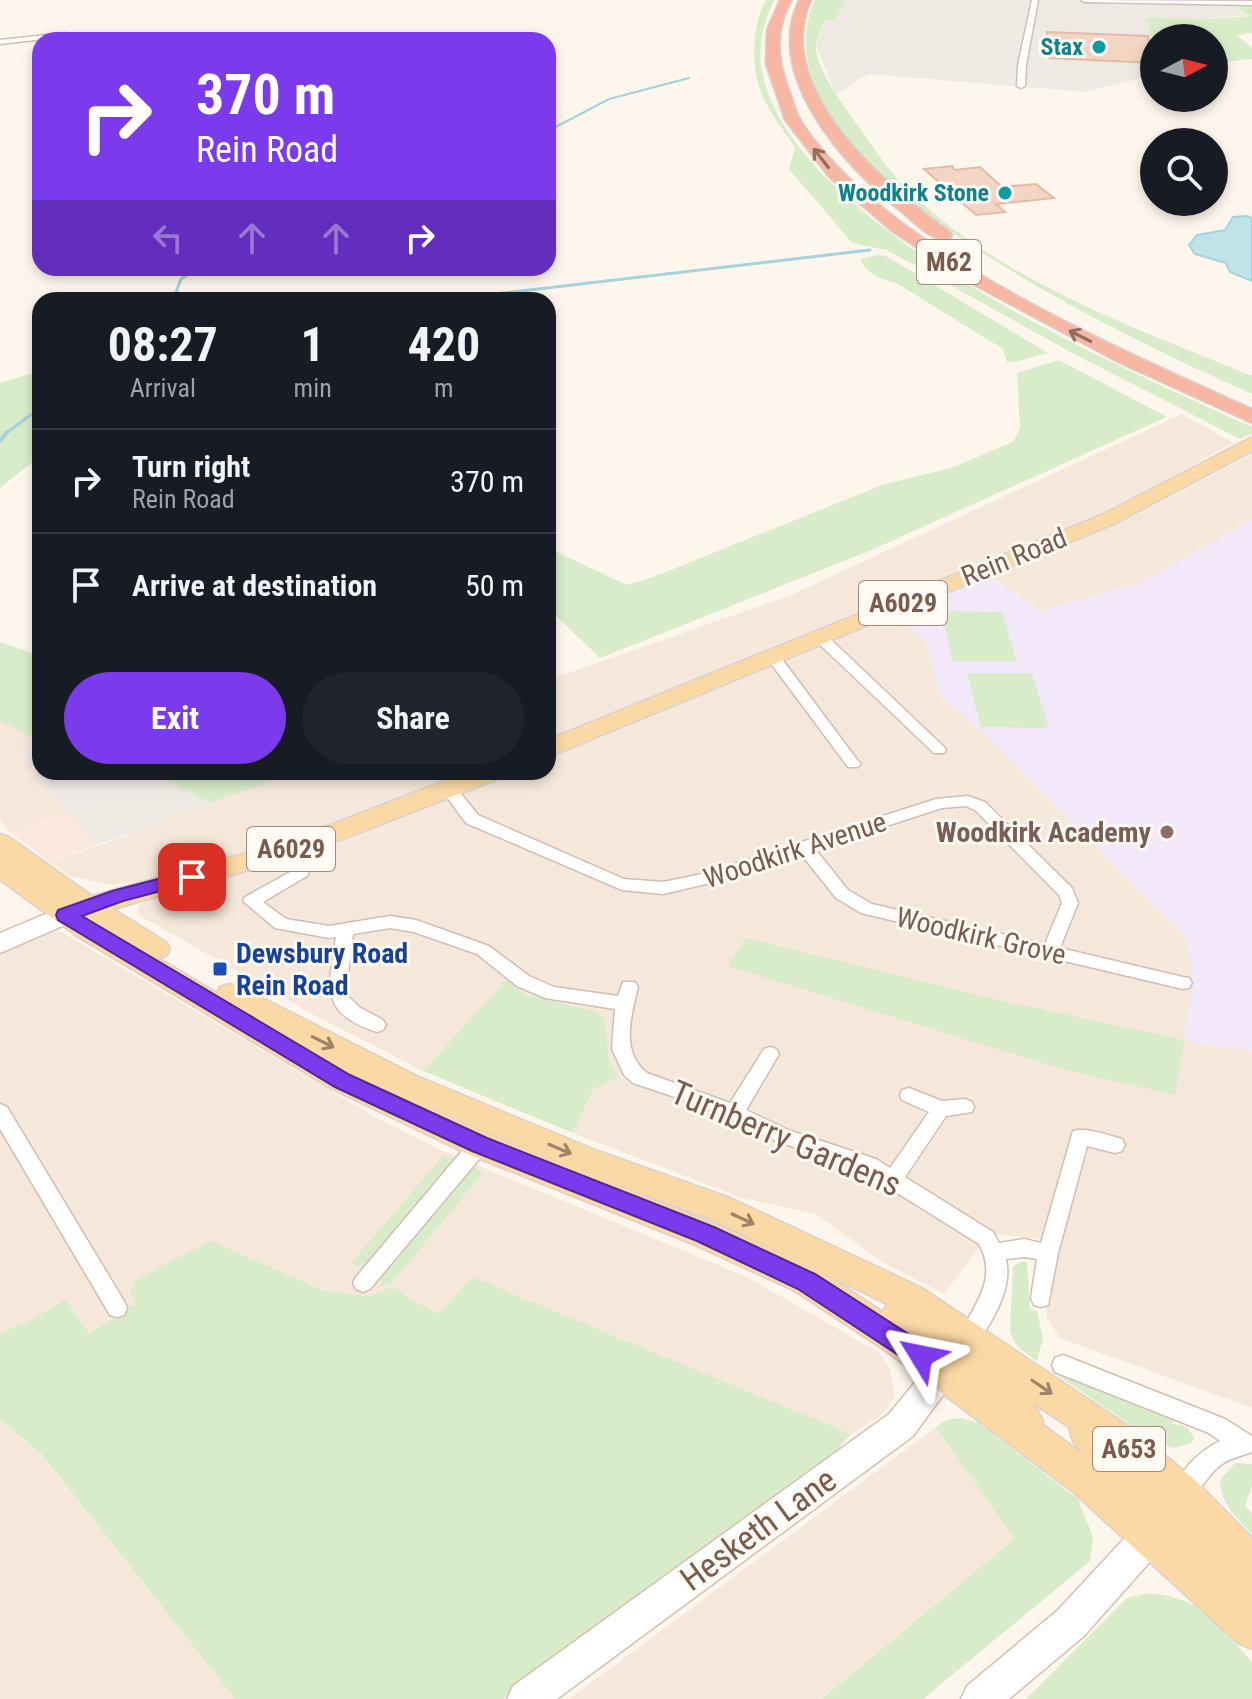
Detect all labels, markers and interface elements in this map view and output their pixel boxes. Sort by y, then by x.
north arrow [1140,24,1228,112]
map controls [1140,24,1228,216]
place label: Stax [1041,33,1083,61]
marker: Stax [1090,38,1108,56]
text: 370 m [196,62,335,128]
icon: right [64,64,168,168]
button: search [1140,128,1228,216]
text: Rein Road [196,129,338,171]
one-way arrow [813,148,830,169]
place label: Woodkirk Stone [838,179,989,207]
marker: Woodkirk Stone [996,184,1014,202]
icon: left [146,216,190,260]
icon: ahead [230,216,274,260]
icon: ahead [314,216,358,260]
icon: right [398,216,442,260]
road number: M62 [917,240,981,284]
text: 08:27 [108,316,218,373]
text: 1 [301,316,325,373]
text: 420 [407,316,480,373]
one-way arrow [1069,327,1093,343]
text: Arrival [130,373,196,403]
text: min [294,373,332,403]
text: m [434,373,454,403]
text: Turn right [132,449,250,484]
icon: right [64,459,108,503]
text: 370 m [450,464,524,499]
text: Rein Road [132,484,235,514]
street label: Rein Road [957,521,1071,593]
icon: arrive [64,563,108,607]
text: Arrive at destination [132,568,377,603]
text: 50 m [465,568,524,603]
road number: A6029 [859,581,947,625]
button: Exit [64,672,286,764]
button: Share [302,672,524,764]
street label: Woodkirk Avenue [699,805,891,895]
place label: Woodkirk Academy [936,816,1152,849]
marker: Woodkirk Academy [1158,823,1176,841]
road number: A6029 [247,827,335,871]
pin [158,843,226,911]
icon: arrive [170,855,214,899]
street label: Woodkirk Grove [893,900,1069,972]
place label: Dewsbury Road Rein Road [236,937,408,1002]
marker: Dewsbury Road Rein Road [211,960,229,978]
one-way arrow [311,1035,335,1051]
street label: Turnberry Gardens [665,1071,907,1205]
one-way arrow [547,1143,572,1158]
one-way arrow [730,1212,754,1227]
position arrow [879,1314,963,1398]
one-way arrow [1030,1379,1052,1396]
road number: A653 [1093,1427,1165,1471]
street label: Hesketh Lane [672,1459,844,1599]

